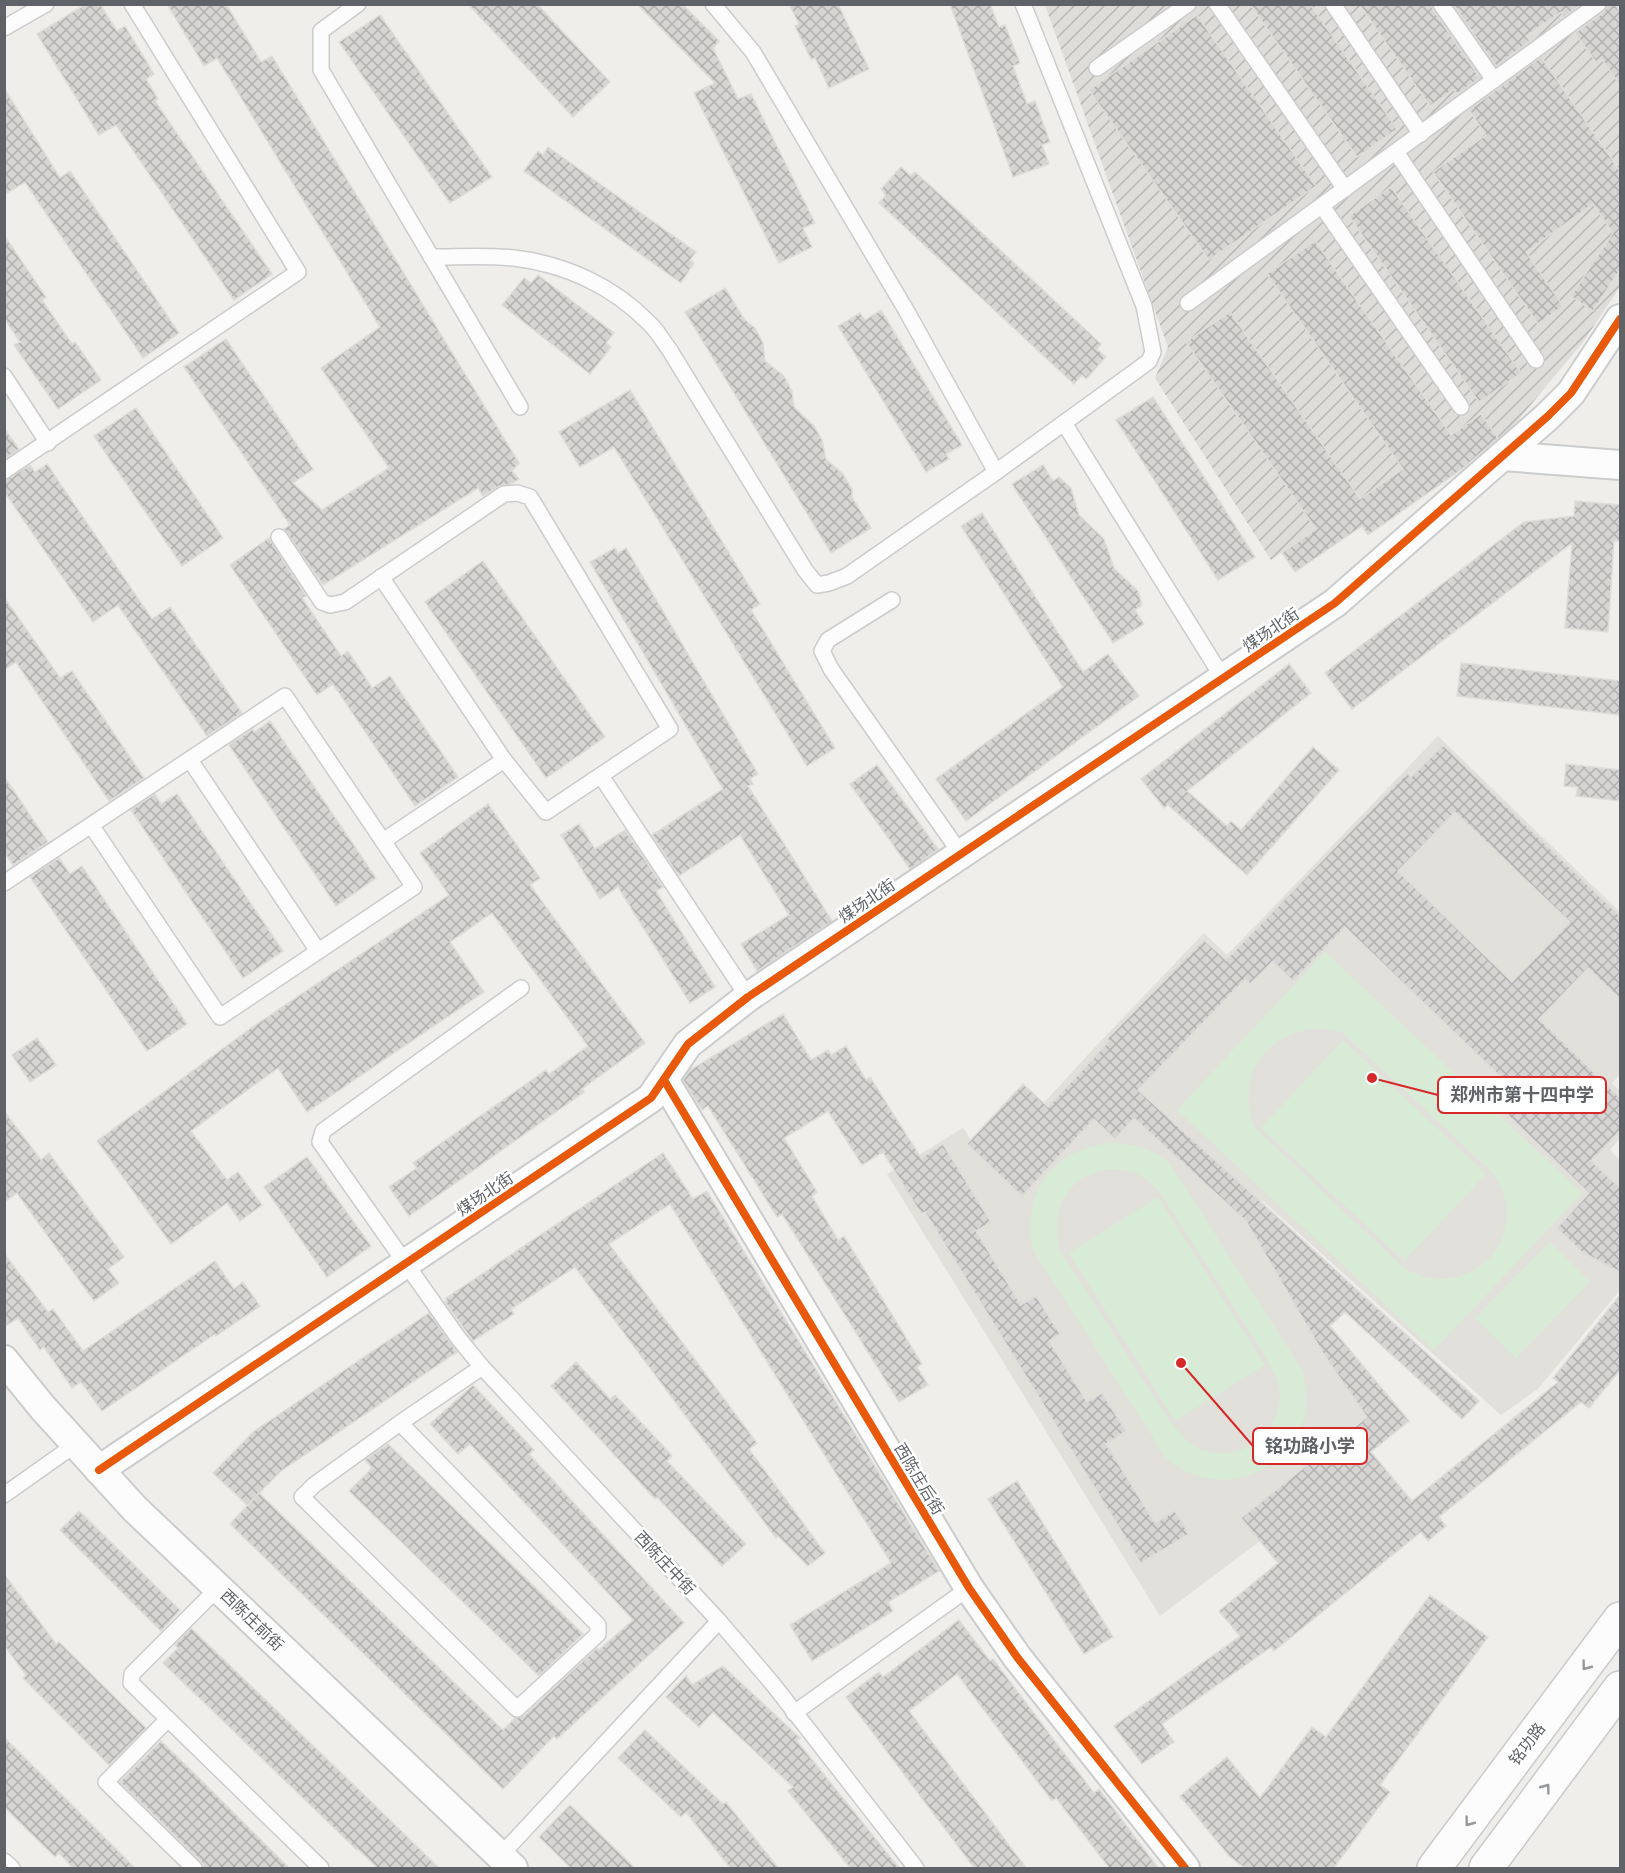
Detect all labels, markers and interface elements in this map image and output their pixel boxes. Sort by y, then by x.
street label: 煤场北街 [1240,605,1302,655]
street label: 煤场北街 [836,876,898,926]
callout: 郑州市第十四中学 [1438,1077,1606,1113]
text: 郑州市第十四中学 [1450,1085,1594,1105]
street label: 煤场北街 [454,1169,516,1219]
callout: 铭功路小学 [1253,1428,1367,1464]
text: 铭功路小学 [1265,1436,1355,1456]
street label: 西陈庄后街 [891,1440,947,1518]
street label: 西陈庄中街 [631,1528,699,1598]
street label: 西陈庄前街 [217,1586,287,1654]
one-way arrow [1582,1659,1593,1670]
street label: 铭功路 [1506,1720,1548,1768]
one-way arrow [1538,1783,1549,1794]
one-way arrow [1465,1816,1476,1827]

